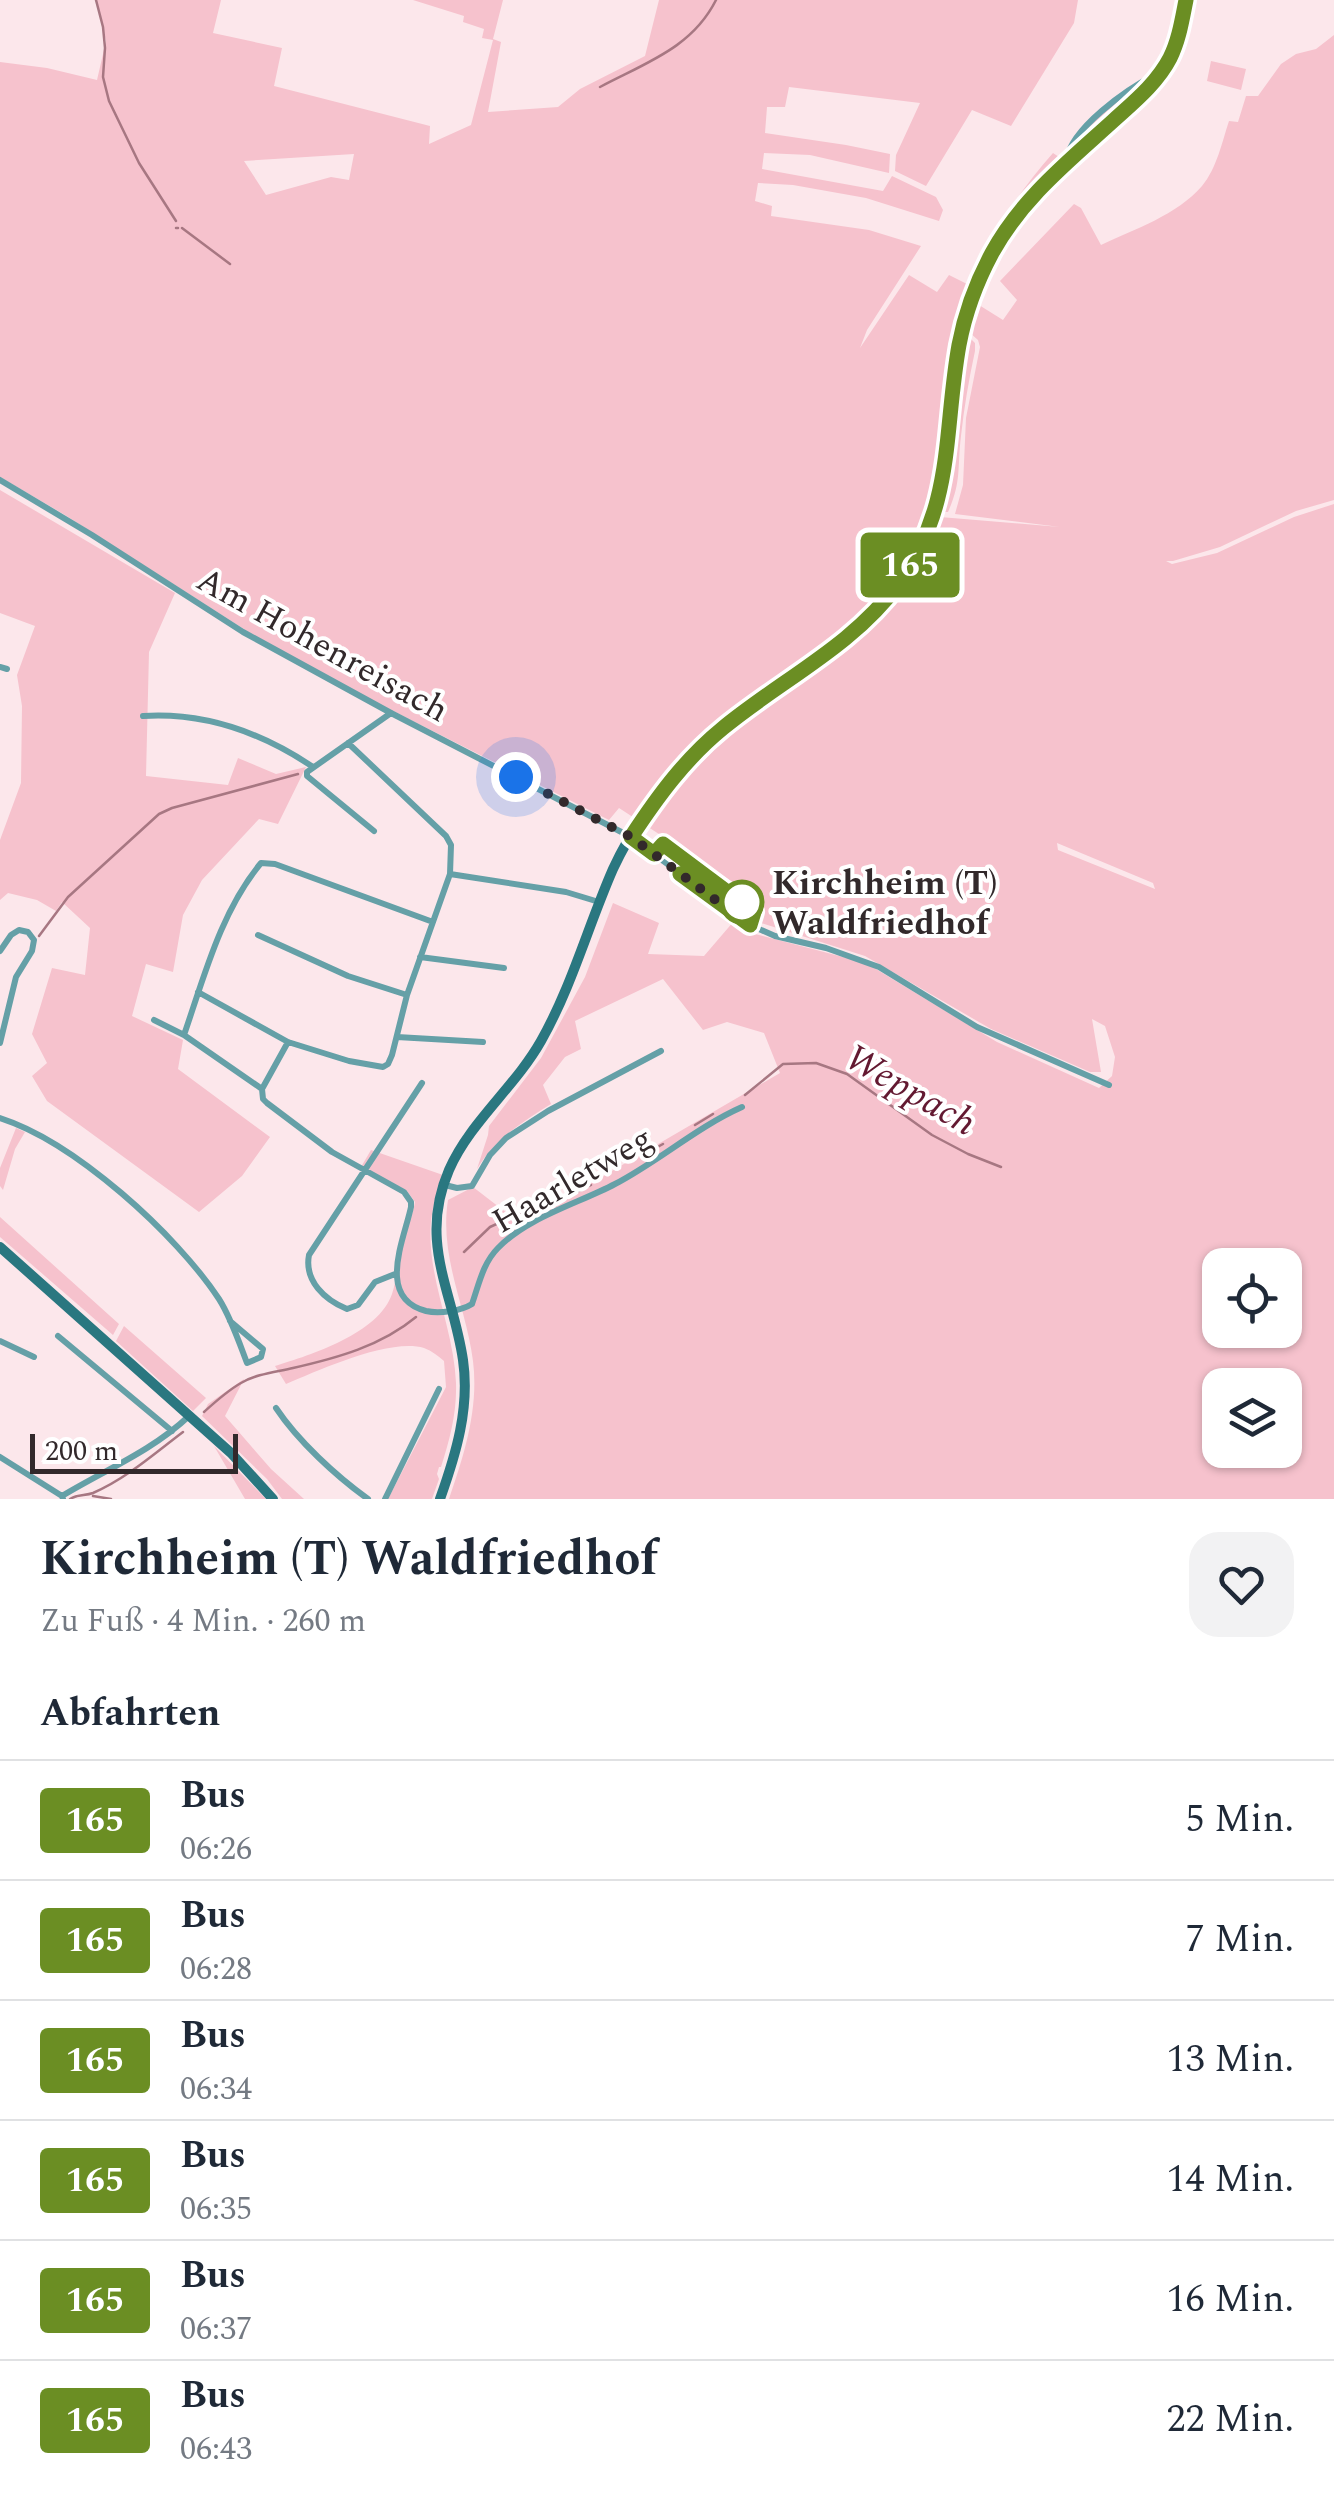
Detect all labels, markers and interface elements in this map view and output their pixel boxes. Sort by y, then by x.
line badge: 165 [852,532,968,598]
text: 165 [881,539,939,592]
street label: Am Hohenreisach [186,554,458,737]
your location [491,752,541,802]
place label: Kirchheim (T) Waldfriedhof [772,857,997,950]
marker: Kirchheim (T) Waldfriedhof [721,881,763,923]
water label: Weppach [833,1030,987,1152]
street label: Haarletweg [482,1113,663,1248]
map controls [1202,1248,1302,1468]
button: locate [1202,1248,1302,1348]
button: layers [1202,1368,1302,1468]
scale bar [30,1429,238,1474]
text: 200 m [45,1430,118,1473]
text: Kirchheim (T) Waldfriedhof [40,1523,658,1596]
button: heart [1189,1532,1294,1637]
text: Zu Fuß · 4 Min. · 260 m [40,1597,366,1646]
text: Abfahrten [40,1685,221,1743]
text: Bus [180,1767,246,1825]
text: 5 Min. [1186,1791,1294,1849]
text: 165 [66,1794,124,1847]
text: 06:26 [180,1825,252,1874]
text: Bus [180,1887,246,1945]
text: 7 Min. [1186,1911,1294,1969]
text: 165 [66,1914,124,1967]
text: 06:28 [180,1945,252,1994]
text: Bus [180,2007,246,2065]
text: 13 Min. [1167,2031,1294,2089]
text: 165 [66,2034,124,2087]
text: 06:34 [180,2065,252,2114]
text: Bus [180,2127,246,2185]
text: 14 Min. [1167,2151,1294,2209]
text: 165 [66,2154,124,2207]
text: 06:35 [180,2185,252,2234]
text: Bus [180,2247,246,2305]
text: 16 Min. [1167,2271,1294,2329]
text: 165 [66,2274,124,2327]
text: 06:37 [180,2305,252,2354]
text: Bus [180,2367,246,2425]
text: 22 Min. [1167,2391,1294,2449]
text: 165 [66,2394,124,2447]
text: 06:43 [180,2425,252,2474]

